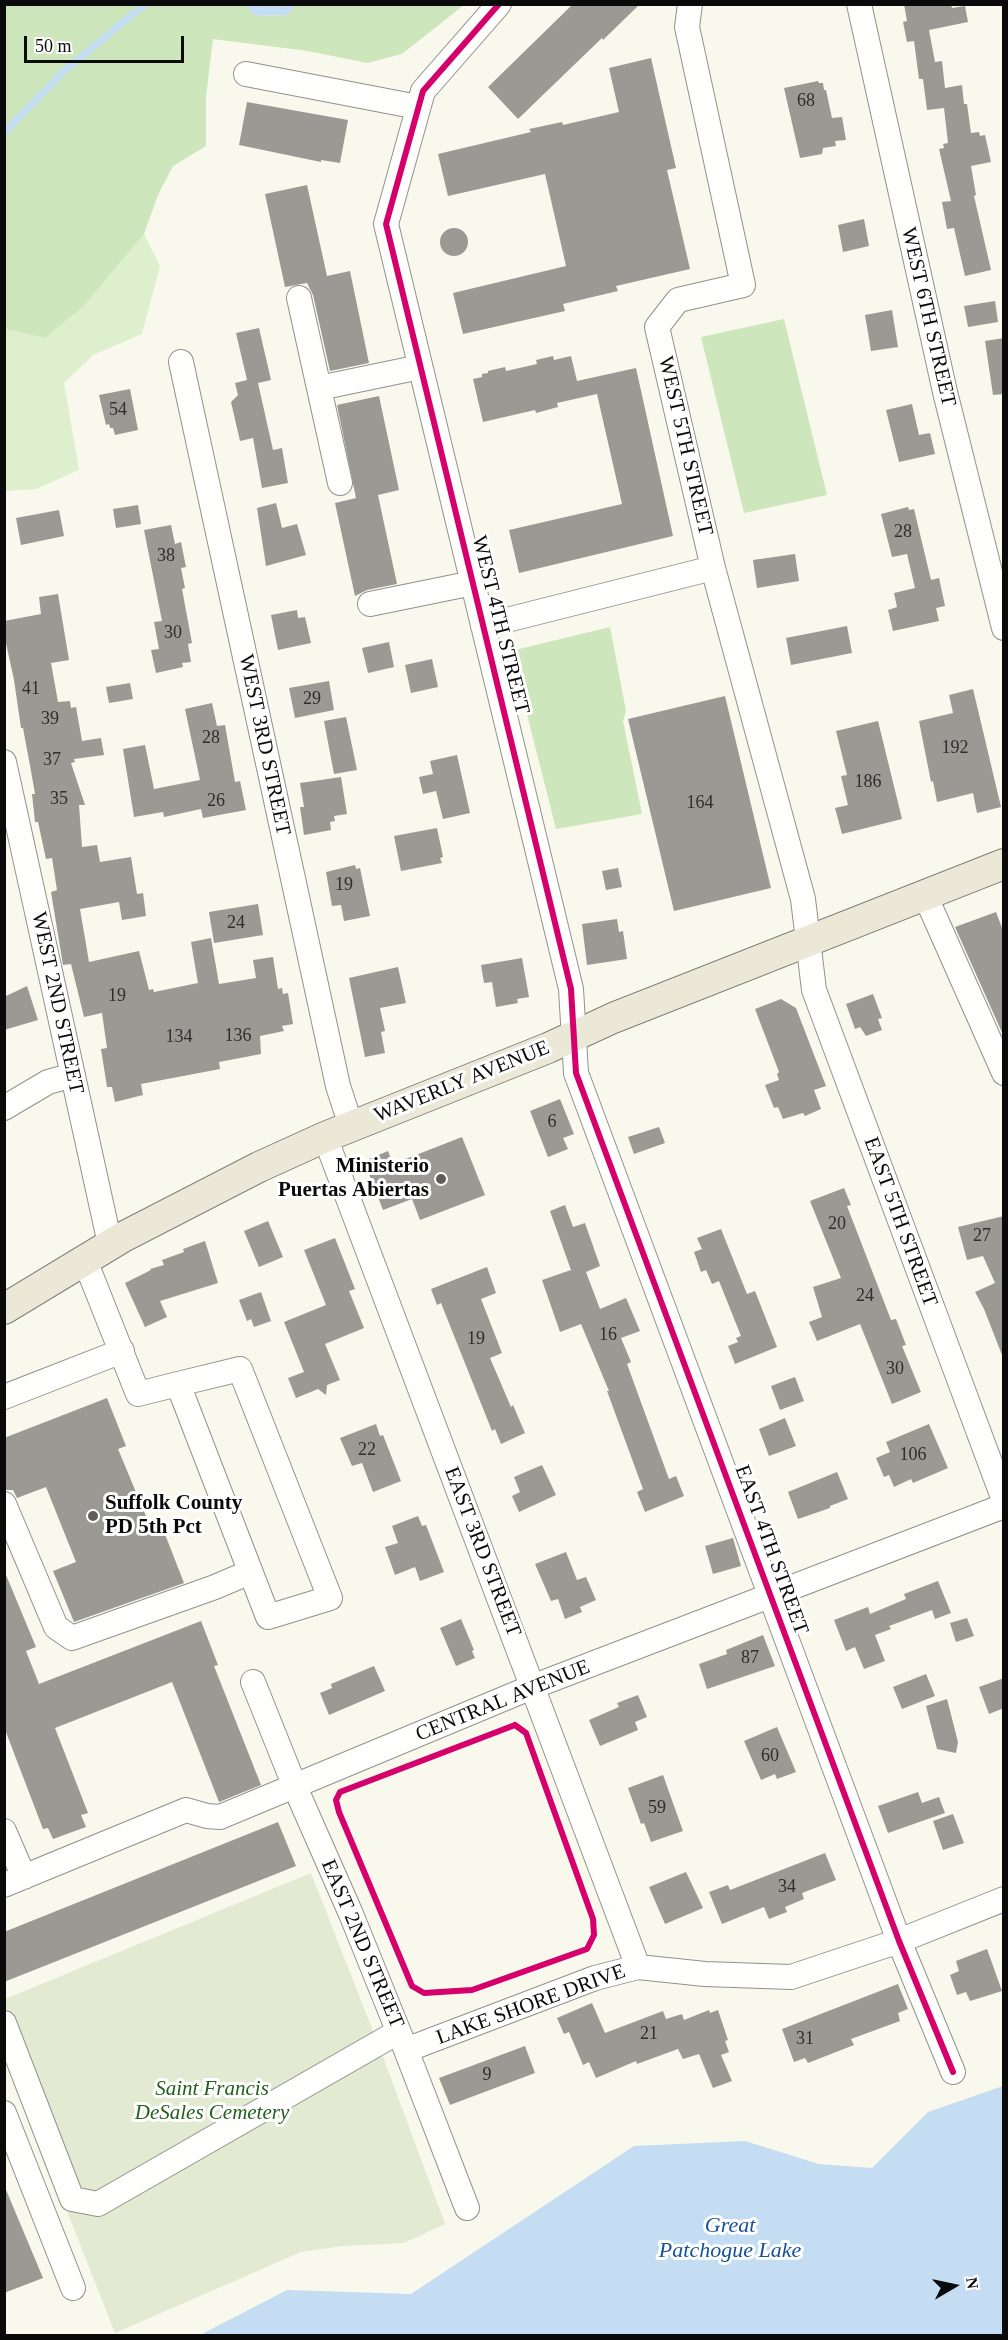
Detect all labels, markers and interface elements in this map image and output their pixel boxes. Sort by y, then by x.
scale bar [27,24,188,62]
text: 50 m [35,36,72,56]
house number: 68 [797,90,815,112]
street label: WEST 6TH STREET [895,225,961,409]
street label: WEST 5TH STREET [652,354,718,538]
house number: 54 [109,399,127,421]
house number: 28 [894,521,912,543]
street label: WEST 4TH STREET [466,533,534,717]
house number: 38 [157,545,175,567]
house number: 30 [164,622,182,644]
street label: WEST 3RD STREET [233,652,295,838]
house number: 41 [22,678,40,700]
house number: 29 [303,688,321,710]
house number: 39 [41,708,59,730]
house number: 28 [202,727,220,749]
house number: 192 [942,737,968,759]
house number: 37 [43,749,61,771]
house number: 186 [854,771,882,793]
house number: 35 [50,788,68,810]
house number: 26 [207,790,225,812]
house number: 164 [686,792,714,814]
house number: 19 [335,874,353,896]
street label: WEST 2ND STREET [25,910,89,1096]
house number: 24 [227,912,245,934]
house number: 19 [108,985,126,1007]
house number: 136 [224,1025,252,1047]
house number: 134 [166,1026,192,1048]
street label: WAVERLY AVENUE [371,1035,553,1129]
house number: 6 [548,1111,556,1133]
street label: EAST 5TH STREET [858,1134,942,1310]
place label: Ministerio Puertas Abiertas [278,1154,429,1204]
marker: Ministerio Puertas Abiertas [434,1172,448,1186]
house number: 20 [828,1213,846,1235]
house number: 27 [973,1225,991,1247]
house number: 24 [856,1285,874,1307]
house number: 16 [599,1324,617,1346]
house number: 19 [467,1328,485,1350]
house number: 30 [886,1358,904,1380]
house number: 22 [358,1439,376,1461]
house number: 106 [900,1444,926,1466]
street label: EAST 4TH STREET [729,1462,813,1638]
street label: EAST 3RD STREET [438,1464,526,1640]
place label: Suffolk County PD 5th Pct [105,1491,242,1541]
marker: Suffolk County PD 5th Pct [86,1509,100,1523]
house number: 87 [741,1647,759,1669]
street label: CENTRAL AVENUE [412,1655,594,1747]
house number: 60 [761,1745,779,1767]
house number: 59 [648,1797,666,1819]
street label: EAST 2ND STREET [315,1856,409,2032]
house number: 34 [778,1876,796,1898]
street label: LAKE SHORE DRIVE [433,1959,629,2051]
house number: 21 [640,2023,658,2045]
house number: 31 [796,2028,814,2050]
house number: 9 [482,2064,492,2086]
park label: Saint Francis DeSales Cemetery [135,2076,289,2126]
water label: Great Patchogue Lake [659,2213,801,2264]
north arrow [924,2256,984,2316]
text: N [963,2276,982,2290]

